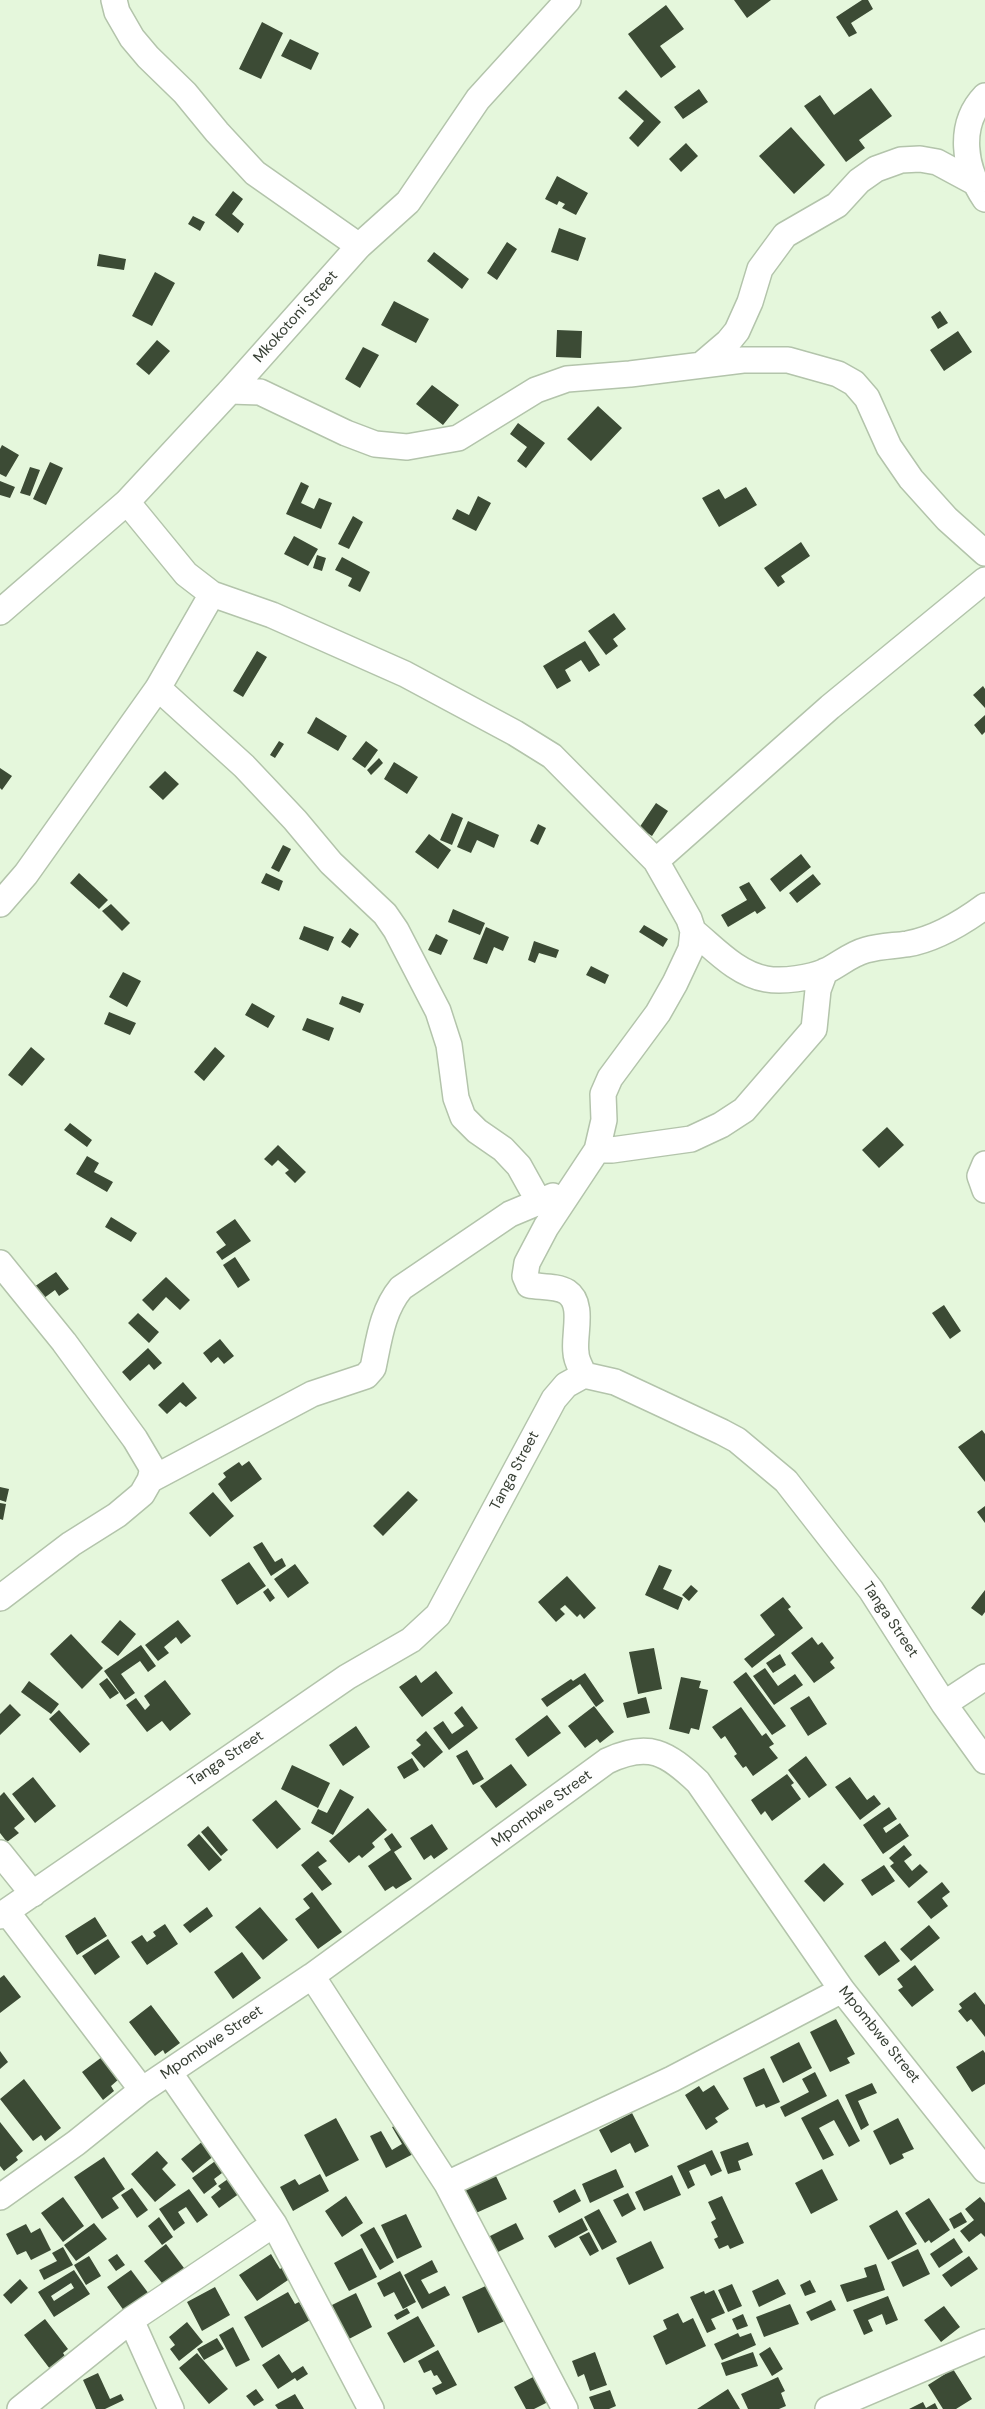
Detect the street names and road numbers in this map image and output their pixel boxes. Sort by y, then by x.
street label: Mkokotoni Street [250,267,342,367]
street label: Tanga Street [487,1428,543,1514]
street label: Tanga Street [858,1579,922,1661]
street label: Tanga Street [185,1727,267,1791]
street label: Mpombwe Street [488,1767,596,1851]
street label: Mpombwe Street [834,1983,924,2087]
street label: Mpombwe Street [157,2002,267,2084]

